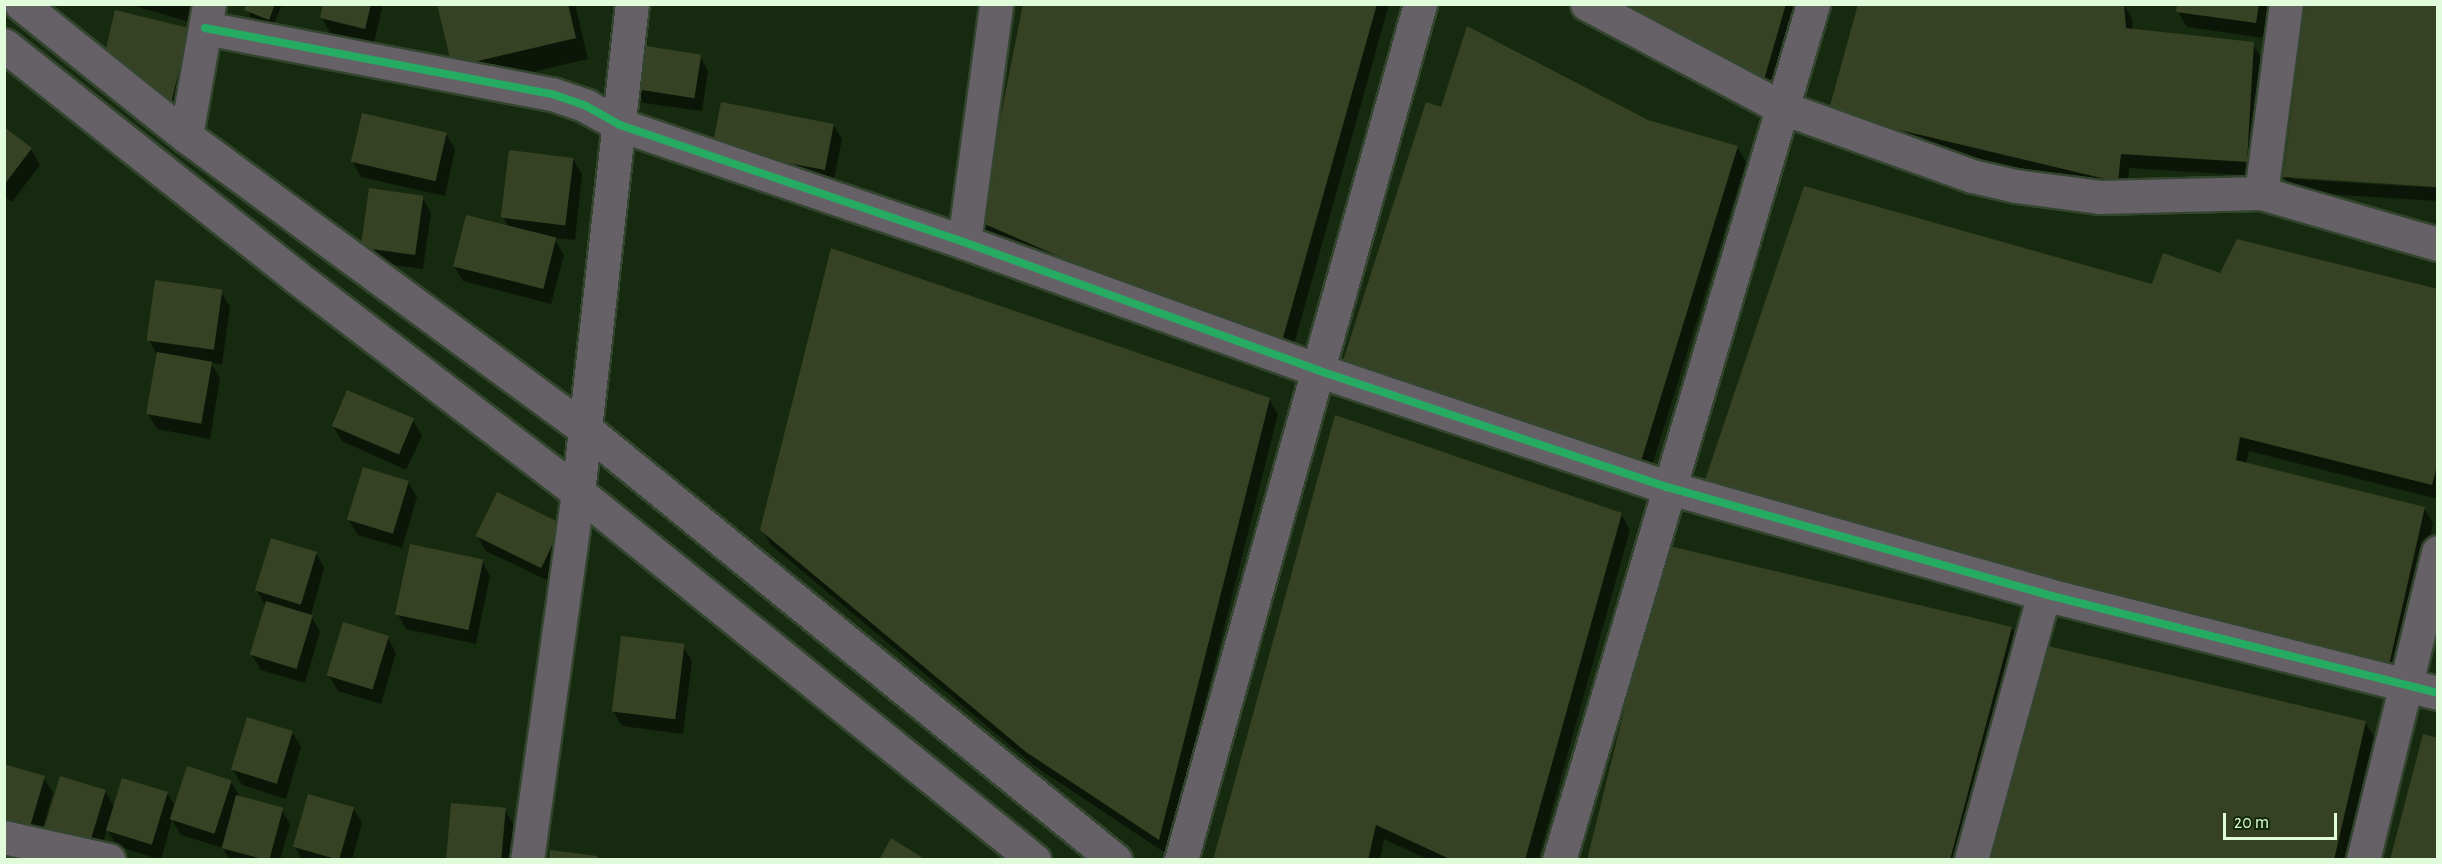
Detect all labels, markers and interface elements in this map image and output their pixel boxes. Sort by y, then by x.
scale bar [2226,801,2340,839]
text: 20 m [2234,814,2269,832]

